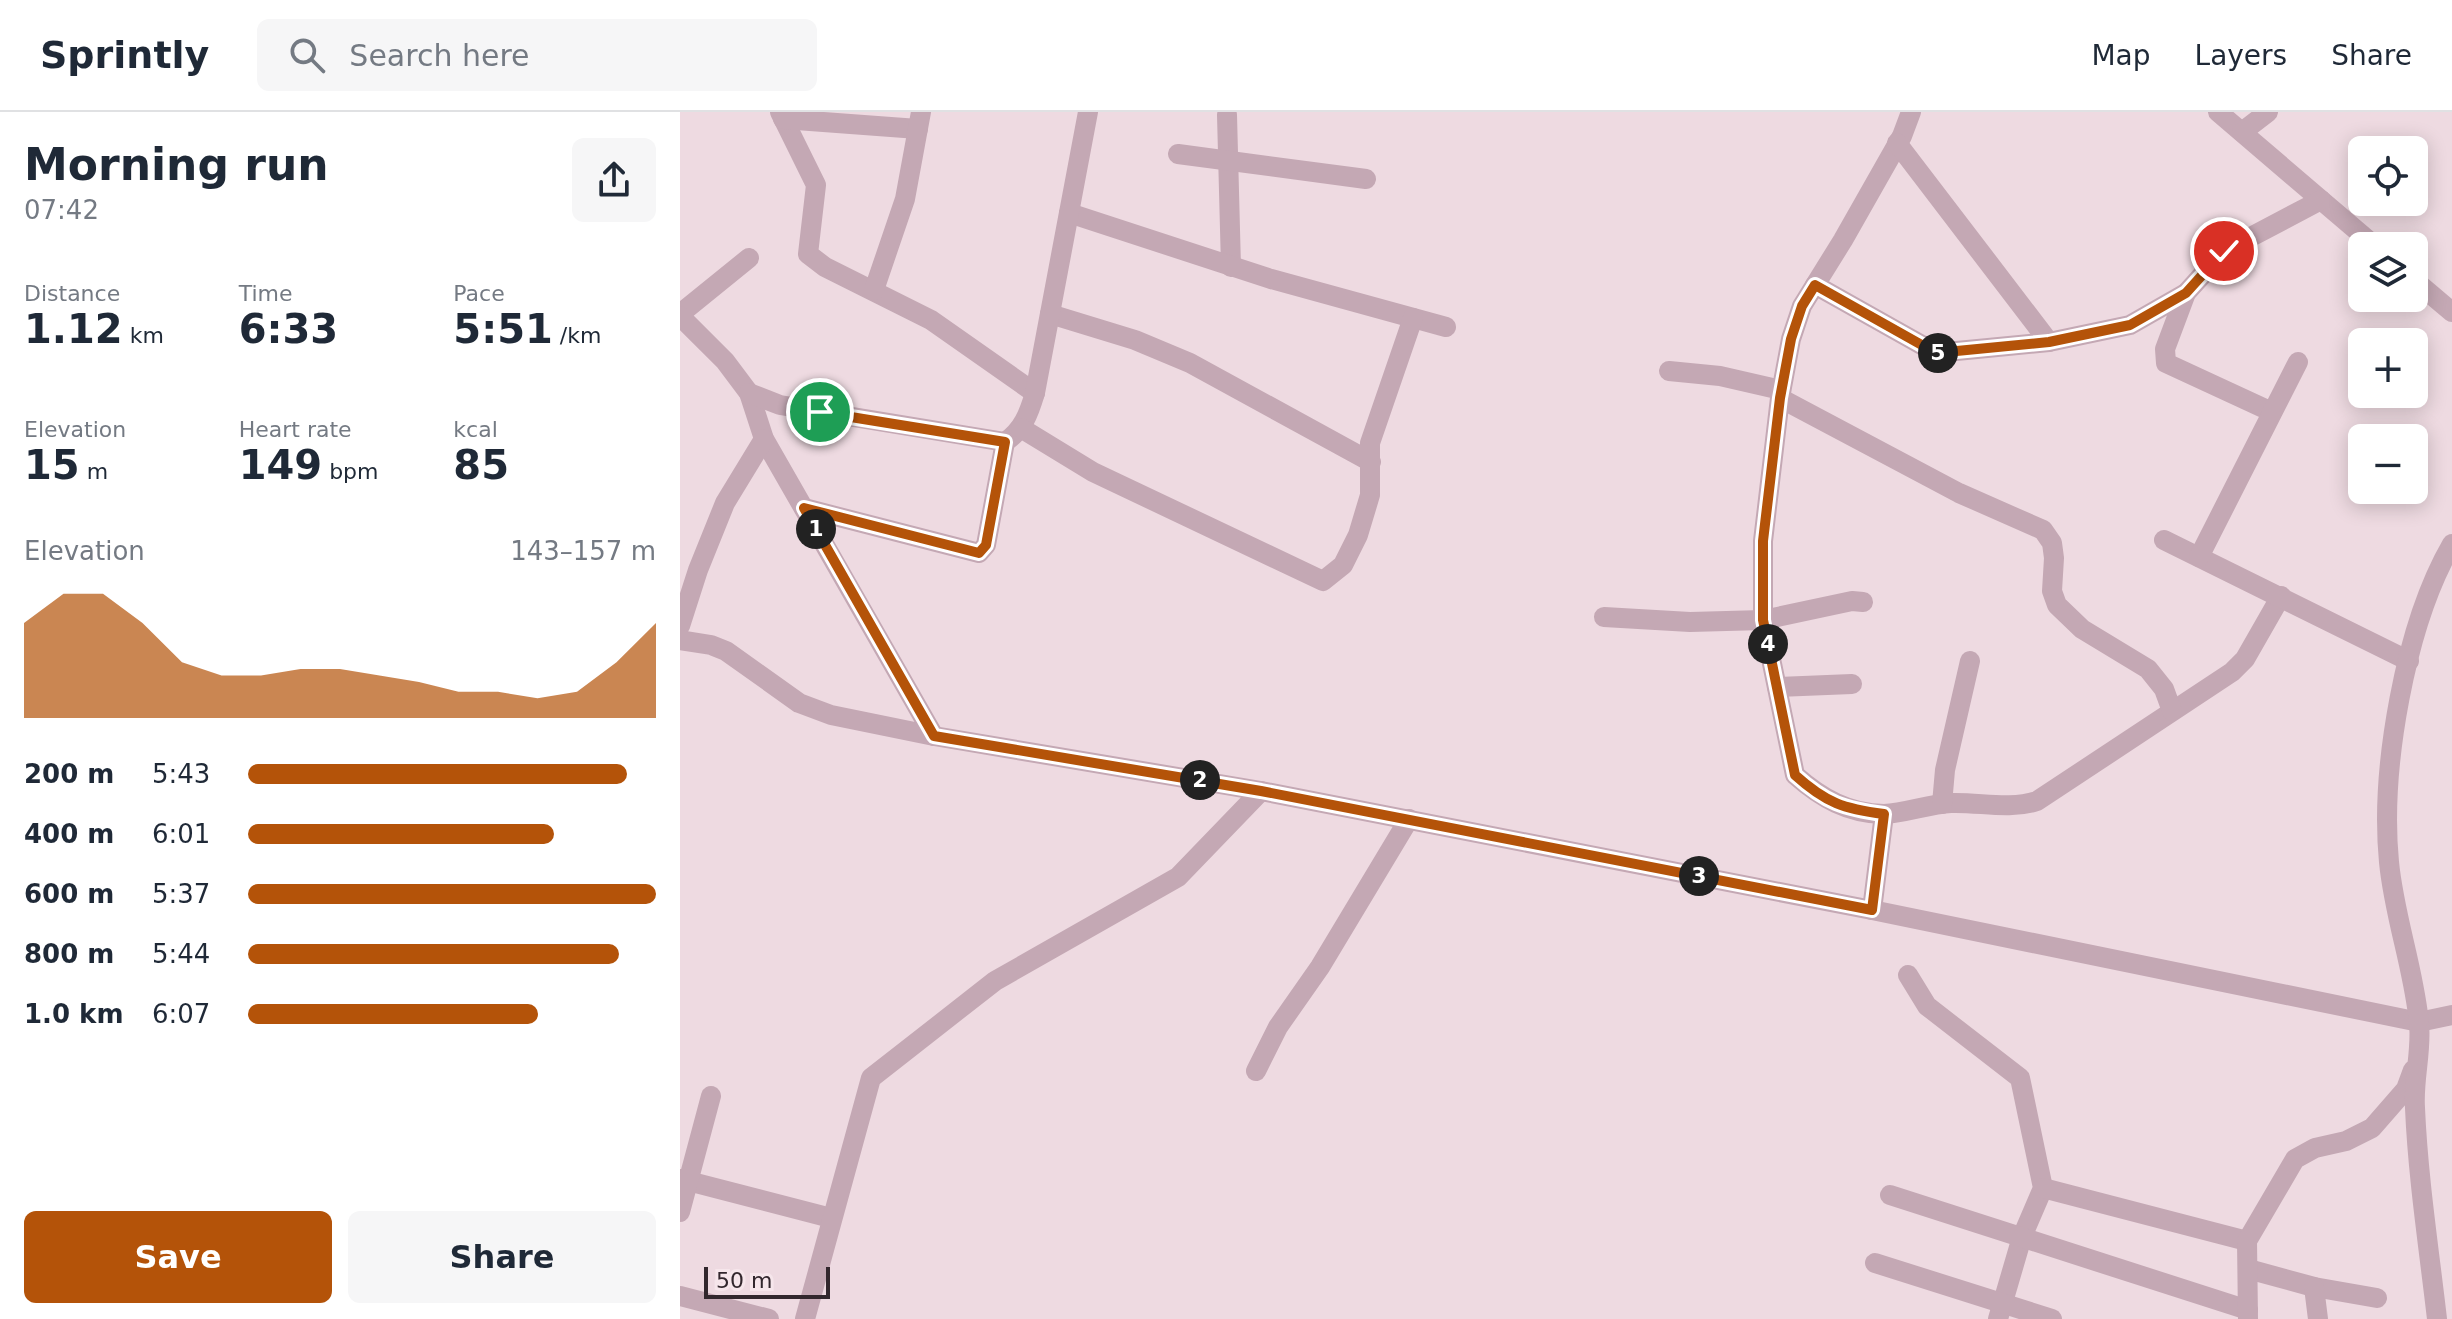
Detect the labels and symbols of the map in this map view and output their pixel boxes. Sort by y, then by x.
pin [2190,217,2258,285]
pin: 5 [1918,333,1958,373]
pin [786,378,854,446]
pin: 1 [796,509,836,549]
pin: 4 [1748,624,1788,664]
pin: 2 [1180,760,1220,800]
pin: 3 [1679,856,1719,896]
scale bar [704,1263,830,1299]

